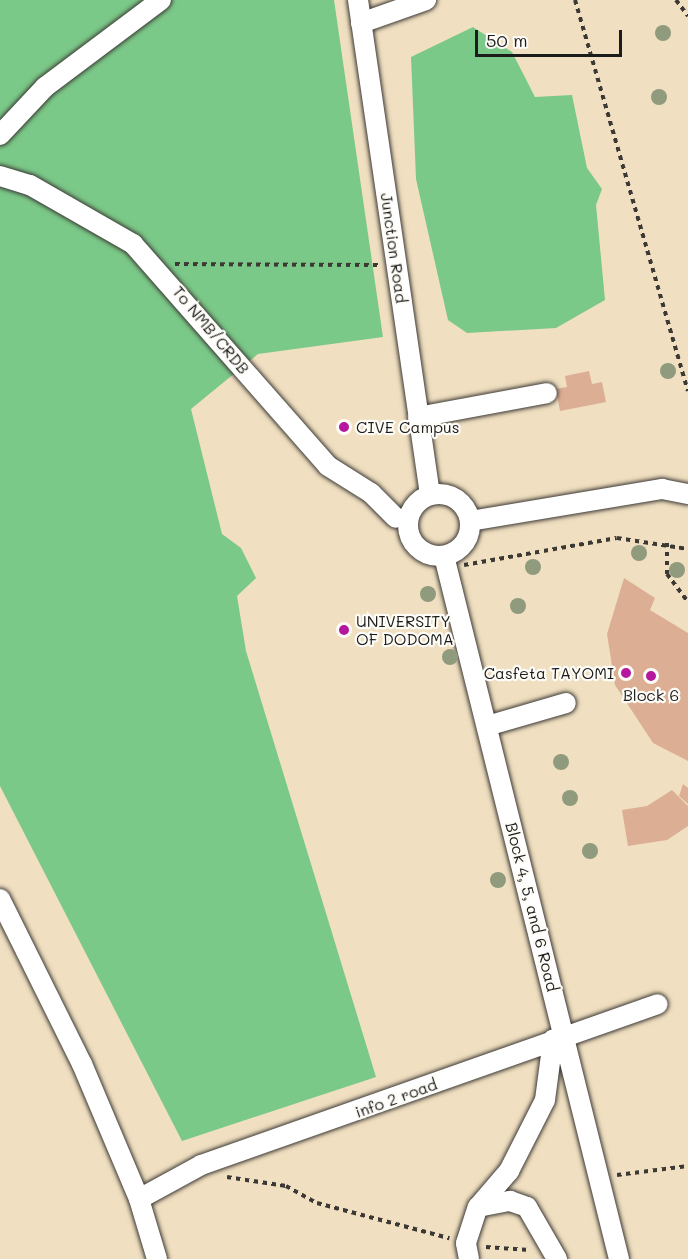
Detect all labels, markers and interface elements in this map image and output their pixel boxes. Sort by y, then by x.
scale bar [478,18,625,56]
text: 50 m [486,28,528,52]
street label: Junction Road [377,192,411,304]
street label: To NMB/CRDB [169,282,253,378]
place label: CIVE Campus [356,417,460,437]
marker: CIVE Campus [337,420,351,434]
place label: UNIVERSITY OF DODOMA [356,611,454,649]
marker: UNIVERSITY OF DODOMA [337,623,351,637]
place label: Casfeta TAYOMI [484,663,614,683]
marker: Casfeta TAYOMI [619,666,633,680]
marker: Block 6 [644,669,658,683]
place label: Block 6 [623,685,679,705]
street label: Block 4, 5, and 6 Road [502,820,562,994]
street label: info 2 road [352,1074,440,1122]

